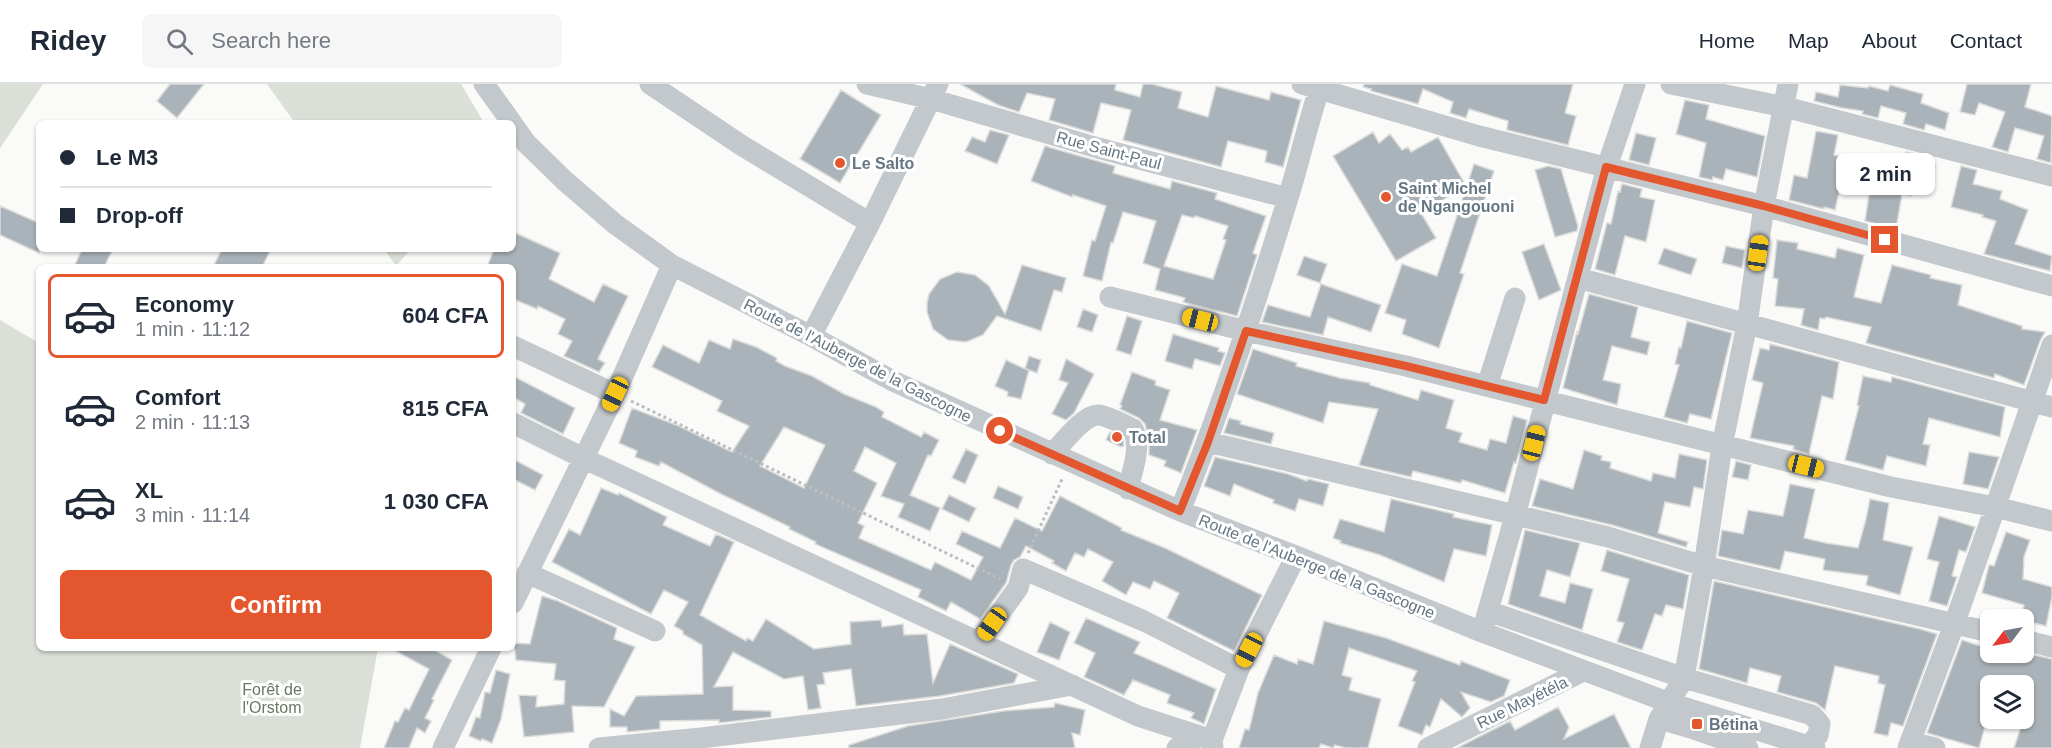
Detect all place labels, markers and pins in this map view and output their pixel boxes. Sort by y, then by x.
place label: Le Salto [852,155,914,172]
marker: Le Salto [833,156,847,170]
place label: Saint Michel de Ngangouoni [1398,180,1514,215]
marker: Saint Michel de Ngangouoni [1379,190,1393,204]
place label: Total [1129,429,1166,446]
marker: Total [1110,430,1124,444]
place label: Bétina [1709,716,1758,733]
marker: Bétina [1690,717,1704,731]

